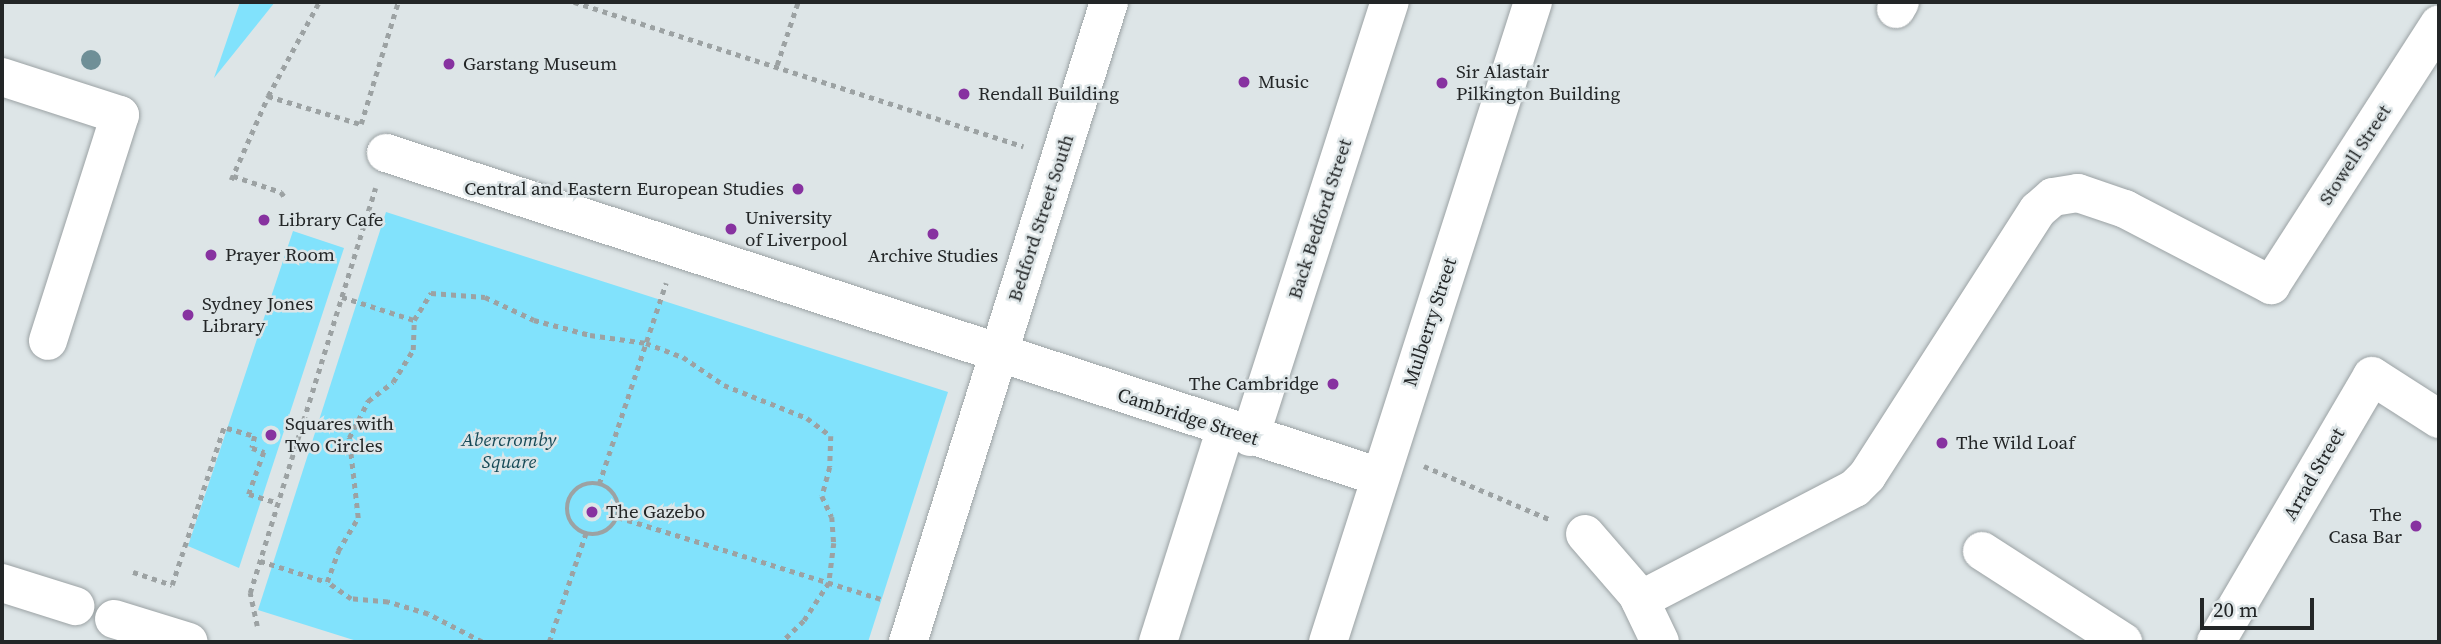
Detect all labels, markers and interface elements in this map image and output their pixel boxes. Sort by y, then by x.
place label: Garstang Museum [463,53,617,75]
marker: Garstang Museum [441,56,457,72]
place label: Sir Alastair Pilkington Building [1456,61,1620,105]
place label: Music [1258,71,1309,93]
marker: Music [1236,74,1252,90]
marker: Sir Alastair Pilkington Building [1434,75,1450,91]
place label: Rendall Building [978,83,1119,105]
marker: Rendall Building [956,86,972,102]
street label: Stowell Street [2314,101,2396,209]
street label: Bedford Street South [1003,131,1079,305]
street label: Back Bedford Street [1283,136,1357,302]
place label: Central and Eastern European Studies [464,178,784,200]
marker: Central and Eastern European Studies [790,181,806,197]
place label: University of Liverpool [745,207,848,251]
place label: Library Cafe [278,209,384,231]
marker: Library Cafe [256,212,272,228]
marker: University of Liverpool [723,221,739,237]
marker: Archive Studies [925,226,941,242]
place label: Prayer Room [225,244,335,266]
place label: Archive Studies [868,245,998,267]
marker: Prayer Room [203,247,219,263]
street label: Mulberry Street [1399,255,1461,389]
place label: Sydney Jones Library [202,293,313,337]
marker: Sydney Jones Library [180,307,196,323]
place label: The Cambridge [1189,373,1319,395]
marker: The Cambridge [1325,376,1341,392]
street label: Cambridge Street [1115,383,1261,451]
place label: Squares with Two Circles [285,413,394,457]
street label: Arrad Street [2279,424,2349,524]
marker: Squares with Two Circles [263,427,279,443]
park label: Abercromby Square [462,429,556,473]
place label: The Wild Loaf [1956,432,2076,454]
marker: The Wild Loaf [1934,435,1950,451]
place label: The Gazebo [606,501,705,523]
marker: The Gazebo [584,504,600,520]
place label: The Casa Bar [2328,504,2402,548]
marker: The Casa Bar [2408,518,2424,534]
scale bar [2203,584,2317,628]
text: 20 m [2213,595,2258,624]

